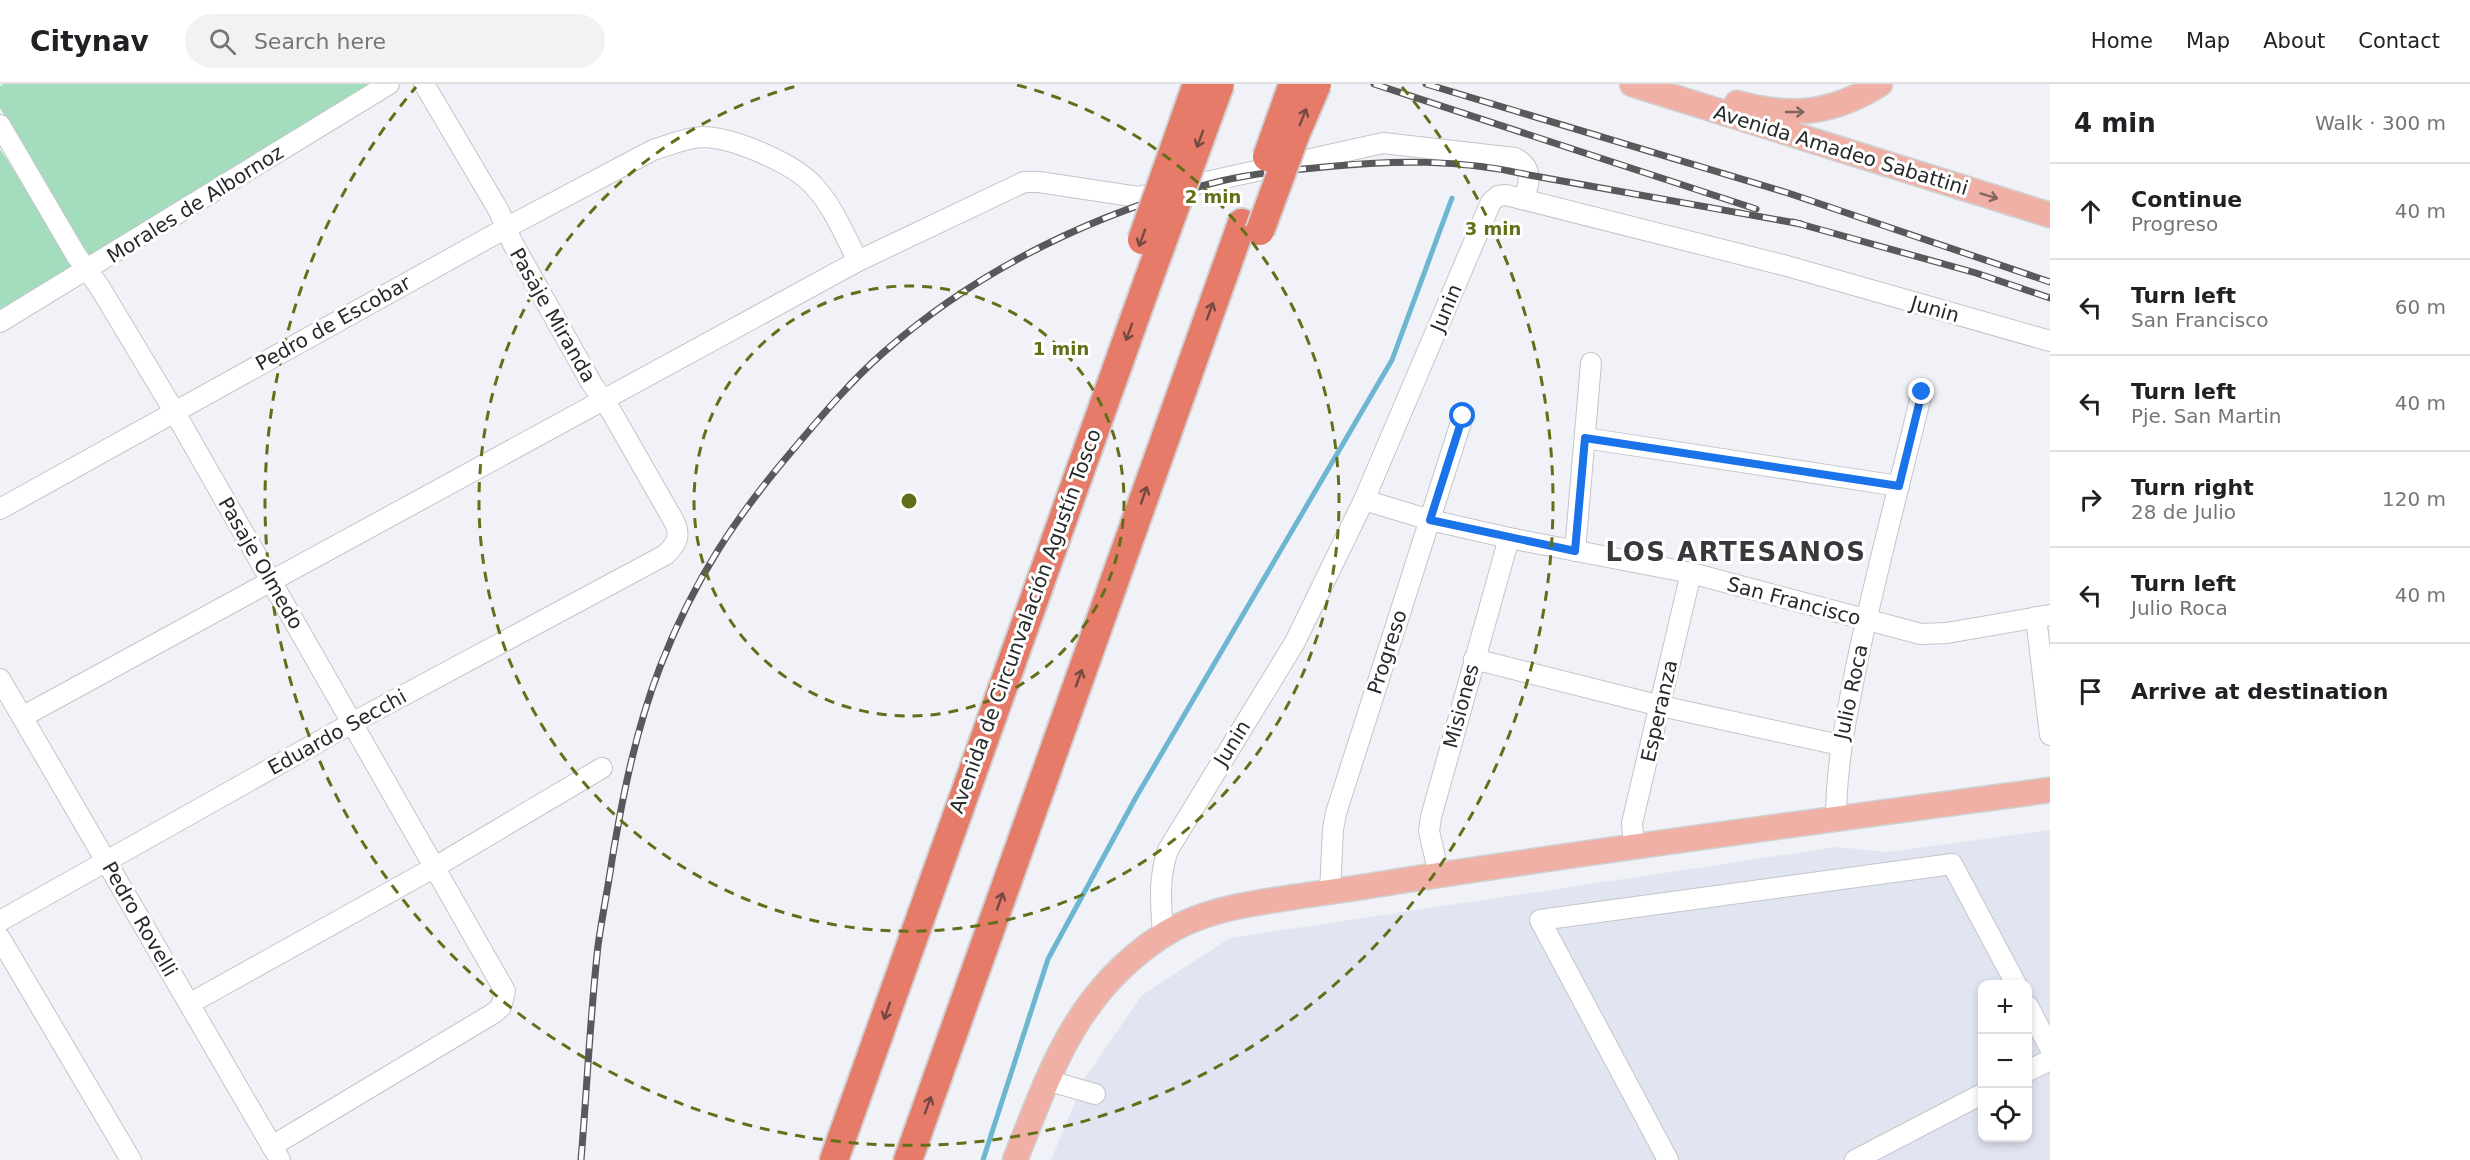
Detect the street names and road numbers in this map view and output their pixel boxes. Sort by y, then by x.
street label: Avenida Amadeo Sabattini [1711,100,1971,200]
street label: Morales de Albornoz [102,140,288,268]
street label: Pasaje Miranda [505,244,601,386]
street label: Pedro de Escobar [251,270,415,376]
street label: Junin [1425,281,1467,337]
street label: Junin [1906,290,1962,327]
street label: Avenida de Circunvalación Agustín Tosco [944,425,1106,817]
street label: Pasaje Olmedo [214,493,308,633]
street label: San Francisco [1725,572,1863,630]
street label: Progreso [1362,607,1412,697]
street label: Julio Roca [1829,642,1873,744]
street label: Esperanza [1636,658,1682,764]
street label: Misiones [1438,661,1484,751]
street label: Eduardo Secchi [264,684,410,780]
street label: Junin [1208,716,1255,772]
street label: Pedro Rovelli [97,857,183,981]

